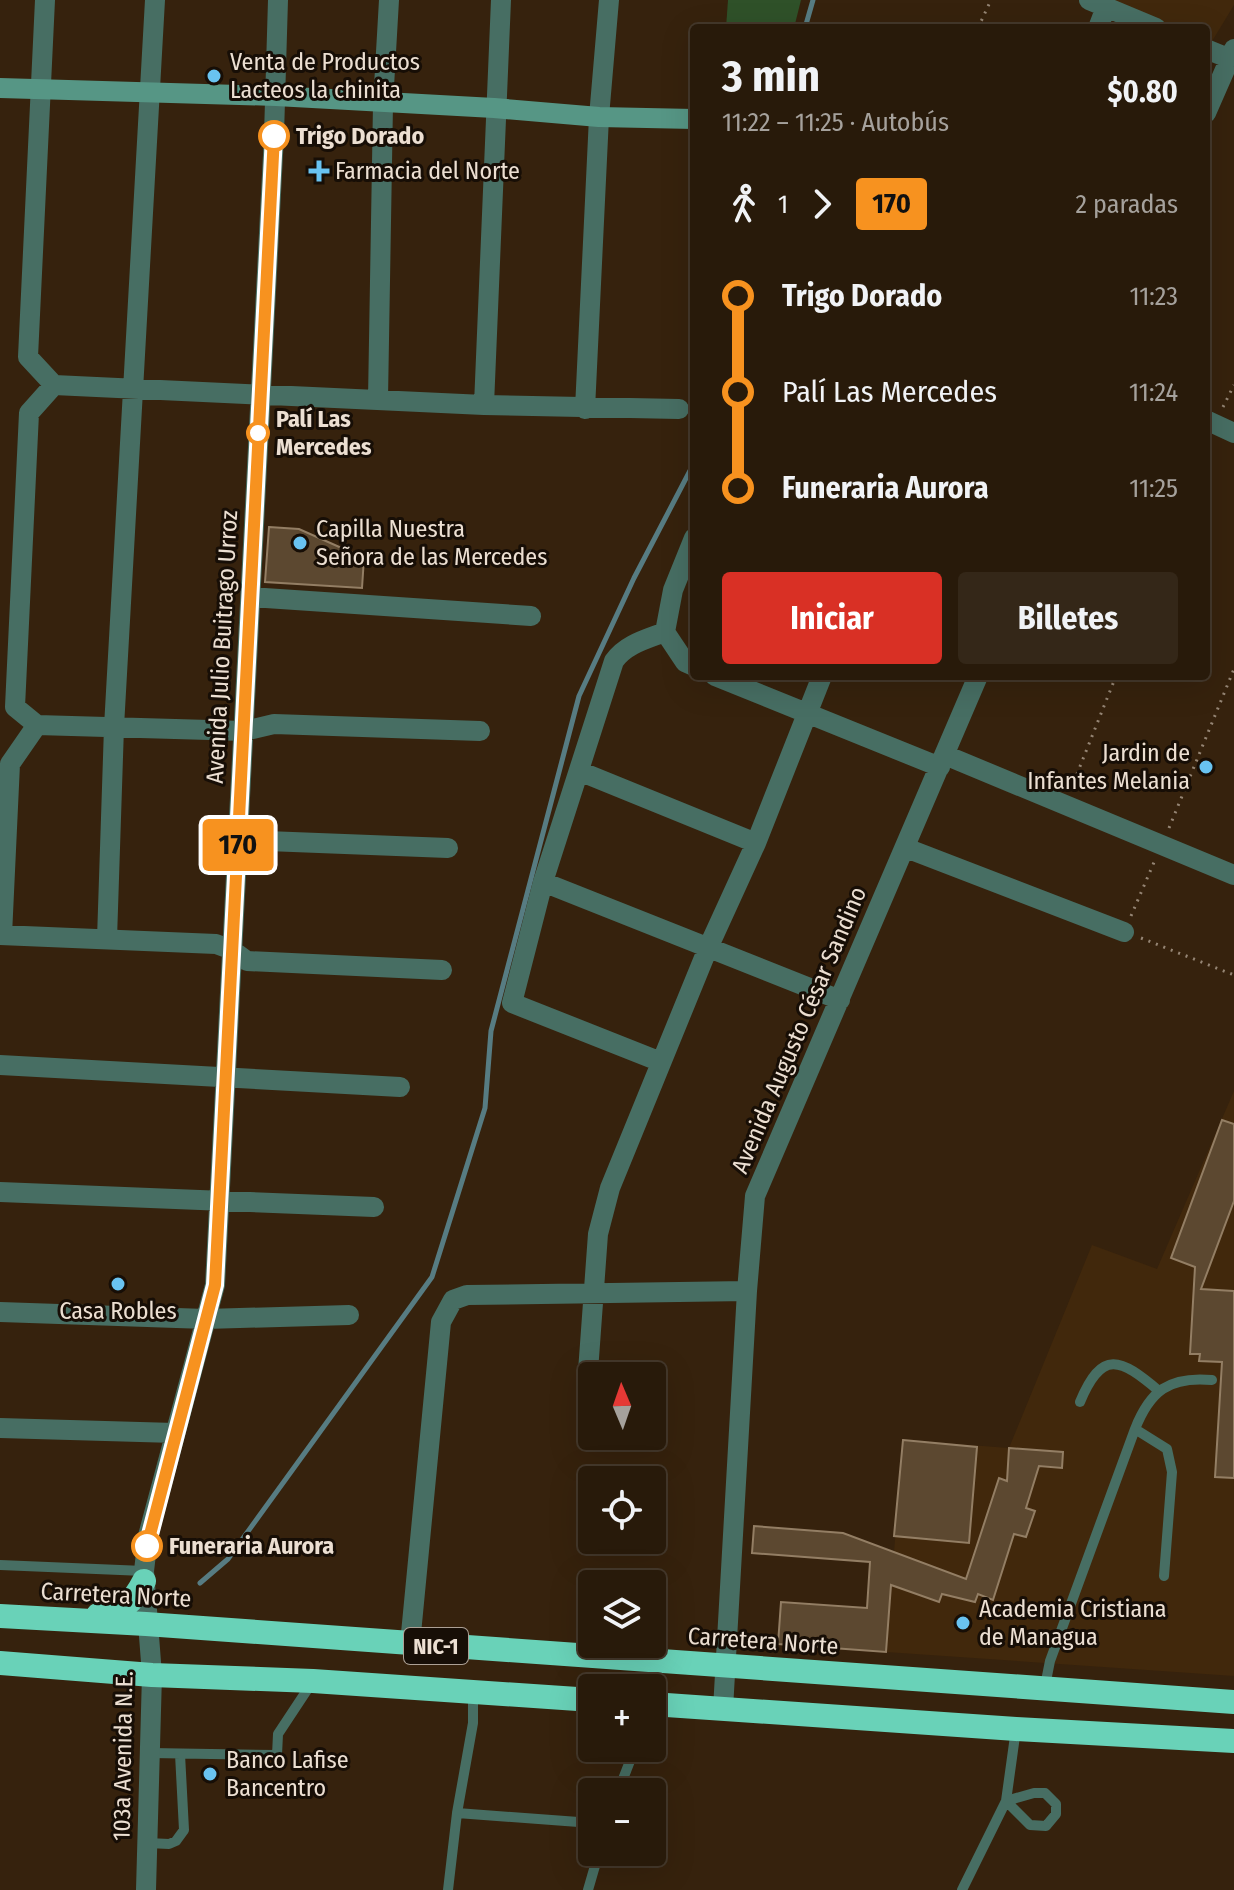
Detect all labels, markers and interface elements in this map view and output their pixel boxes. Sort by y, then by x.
place label: Venta de Productos Lacteos la chinita [230,48,420,104]
text: 3 min [722,50,820,103]
marker: Venta de Productos Lacteos la chinita [205,67,223,85]
text: $0.80 [1108,74,1178,110]
text: 11:22 – 11:25 · Autobús [722,107,949,138]
marker: Trigo Dorado [259,121,289,151]
place label: Trigo Dorado [296,122,424,150]
place label: Farmacia del Norte [335,157,520,185]
marker: Farmacia del Norte [310,162,328,180]
icon: walk [722,182,766,226]
icon: forward [800,182,844,226]
text: 170 [872,187,911,220]
text: 1 [778,189,788,220]
text: 2 paradas [1075,189,1178,220]
text: Trigo Dorado [782,278,942,314]
text: 11:23 [1129,281,1178,312]
text: Palí Las Mercedes [782,374,997,410]
text: 11:24 [1129,377,1178,408]
place label: Palí Las Mercedes [276,405,372,461]
marker: Palí Las Mercedes [247,422,269,444]
text: Funeraria Aurora [782,470,989,506]
text: 11:25 [1129,473,1178,504]
street label: Avenida Julio Buitrago Urroz [201,510,243,784]
place label: Capilla Nuestra Señora de las Mercedes [316,515,547,571]
marker: Capilla Nuestra Señora de las Mercedes [291,534,309,552]
button: Iniciar [722,572,942,664]
button: Billetes [958,572,1178,664]
place label: Jardin de Infantes Melania [1027,739,1190,795]
marker: Jardin de Infantes Melania [1197,758,1215,776]
line badge: 170 [192,819,284,871]
text: 170 [219,828,257,861]
street label: Avenida Augusto César Sandino [726,882,872,1178]
marker: Casa Robles [109,1275,127,1293]
place label: Casa Robles [59,1297,177,1325]
north arrow [578,1362,666,1450]
map controls [578,1362,666,1866]
button: locate [578,1466,666,1554]
marker: Funeraria Aurora [132,1531,162,1561]
place label: Funeraria Aurora [169,1532,334,1560]
button: layers [578,1570,666,1658]
street label: Carretera Norte [40,1577,192,1613]
place label: Academia Cristiana de Managua [979,1595,1167,1651]
marker: Academia Cristiana de Managua [954,1614,972,1632]
street label: Carretera Norte [687,1622,839,1660]
road number: NIC-1 [404,1628,468,1664]
street label: 103a Avenida N.E. [108,1671,138,1841]
button: + [578,1674,666,1762]
place label: Banco Lafise Bancentro [226,1746,349,1802]
marker: Banco Lafise Bancentro [201,1765,219,1783]
button: − [578,1778,666,1866]

